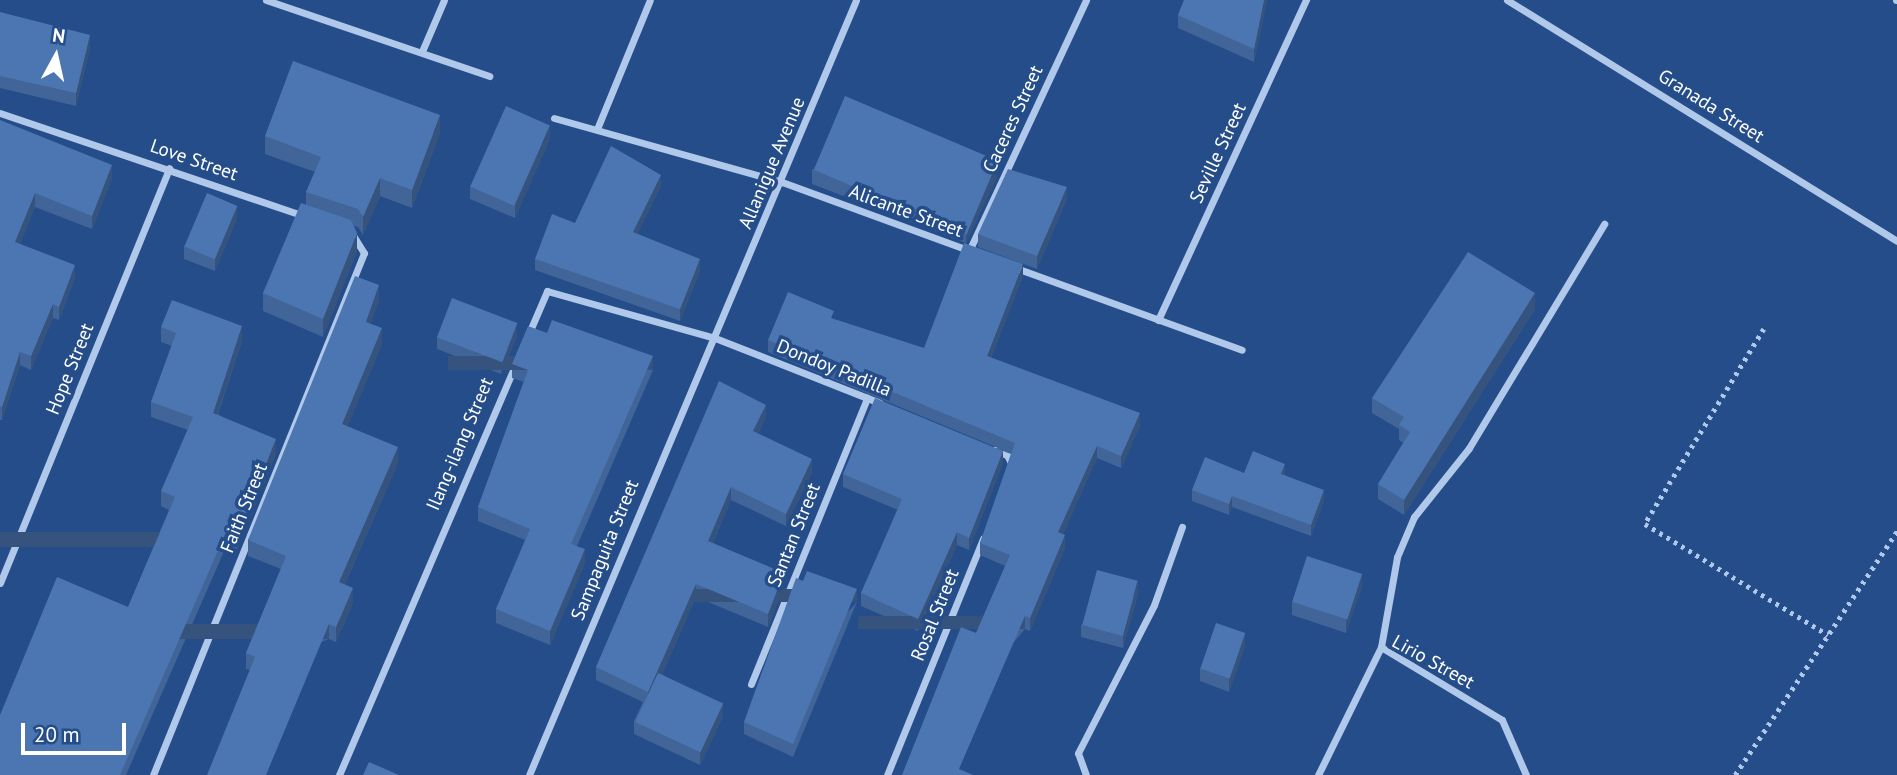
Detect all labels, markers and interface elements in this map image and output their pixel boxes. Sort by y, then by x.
north arrow [21,21,91,91]
text: N [51,22,67,48]
street label: Caceres Street [978,62,1048,176]
street label: Granada Street [1654,64,1768,148]
street label: Allanigue Avenue [734,93,810,233]
street label: Seville Street [1185,99,1251,207]
street label: Love Street [147,134,241,186]
street label: Alicante Street [846,180,966,242]
street label: Hope Street [41,320,99,418]
street label: Dondoy Padilla [773,335,895,401]
street label: Ilang-ilang Street [422,374,498,514]
street label: Faith Street [216,460,272,556]
street label: Sampaguita Street [566,476,644,624]
street label: Santan Street [763,480,825,590]
street label: Rosal Street [906,566,964,664]
street label: Lirio Street [1388,630,1478,694]
scale bar [24,708,130,752]
text: 20 m [34,721,80,748]

